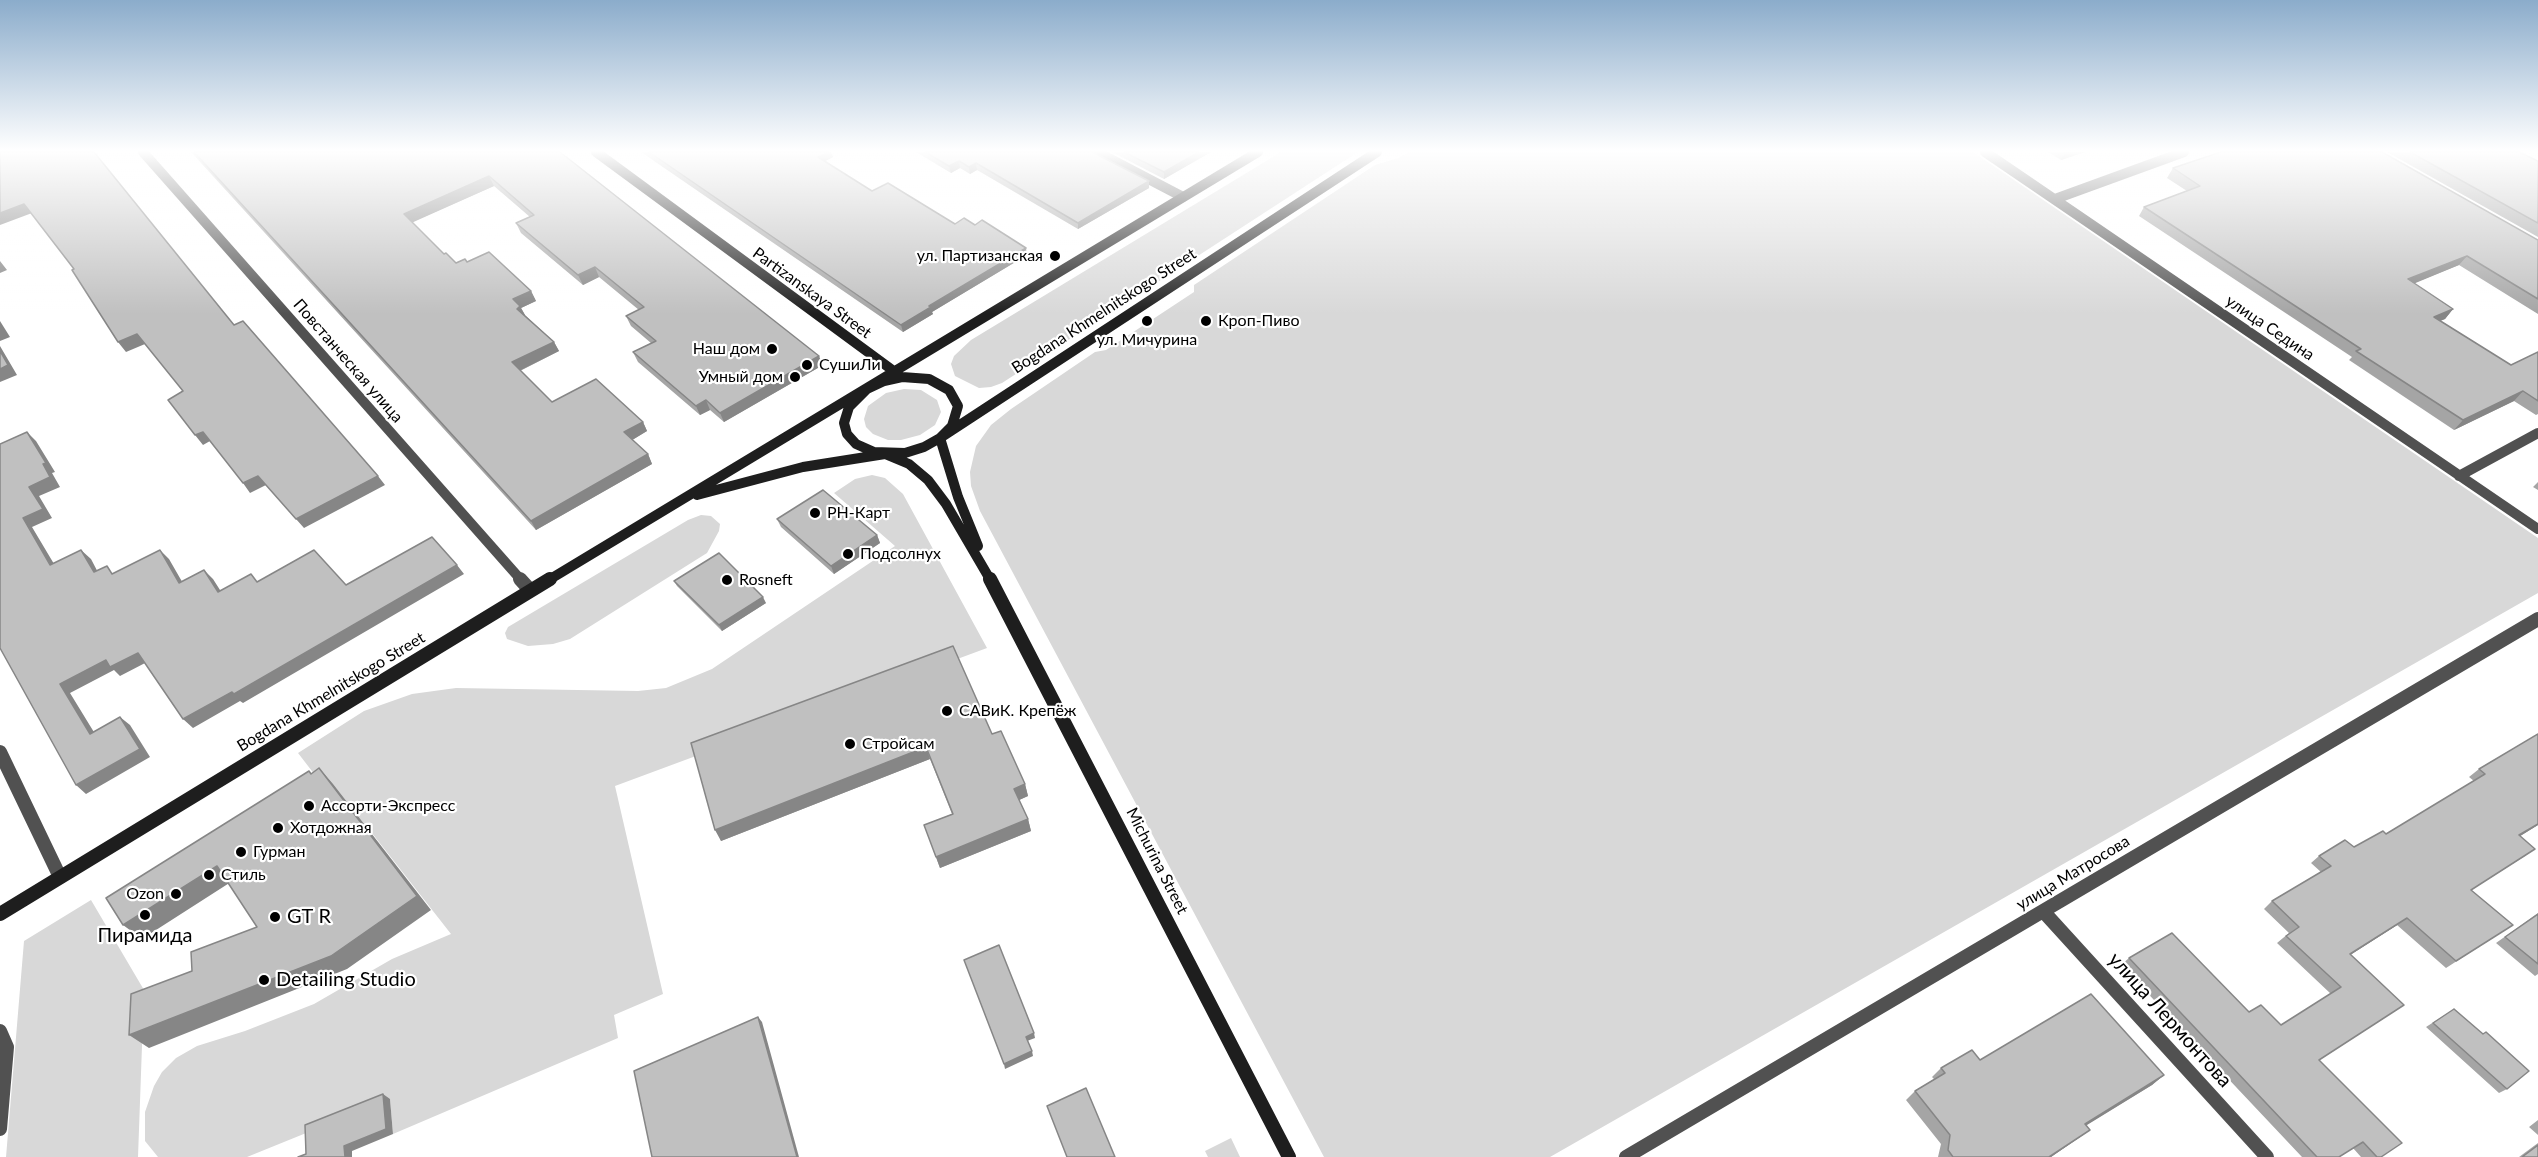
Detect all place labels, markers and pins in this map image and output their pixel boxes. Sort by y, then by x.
place label: ул. Партизанская [917,246,1043,266]
marker: ул. Партизанская [1048,249,1062,263]
place label: Кроп-Пиво [1218,311,1299,331]
marker: ул. Мичурина [1140,314,1154,328]
marker: Кроп-Пиво [1199,314,1213,328]
place label: ул. Мичурина [1097,330,1197,350]
place label: Наш дом [693,339,760,359]
marker: Наш дом [765,342,779,356]
place label: СушиЛи [819,355,881,375]
marker: СушиЛи [800,358,814,372]
place label: Умный дом [699,367,783,387]
marker: Умный дом [788,370,802,384]
place label: РН-Карт [827,503,890,523]
marker: РН-Карт [808,506,822,520]
place label: Подсолнух [860,544,941,564]
marker: Подсолнух [841,547,855,561]
place label: Rosneft [739,570,793,590]
marker: Rosneft [720,573,734,587]
place label: САВиК. Крепёж [959,701,1076,721]
marker: САВиК. Крепёж [940,704,954,718]
place label: Стройсам [862,734,935,754]
marker: Стройсам [843,737,857,751]
place label: Ассорти-Экспресс [321,796,455,816]
marker: Ассорти-Экспресс [302,799,316,813]
place label: Хотдожная [290,818,372,838]
marker: Хотдожная [271,821,285,835]
place label: Гурман [253,842,305,862]
marker: Гурман [234,845,248,859]
place label: Стиль [221,865,266,885]
marker: Стиль [202,868,216,882]
place label: Ozon [126,884,164,904]
marker: Ozon [169,887,183,901]
place label: GT R [287,905,331,929]
marker: Пирамида [138,908,152,922]
marker: GT R [268,910,282,924]
place label: Пирамида [97,924,193,948]
place label: Detailing Studio [276,968,416,992]
marker: Detailing Studio [257,973,271,987]

